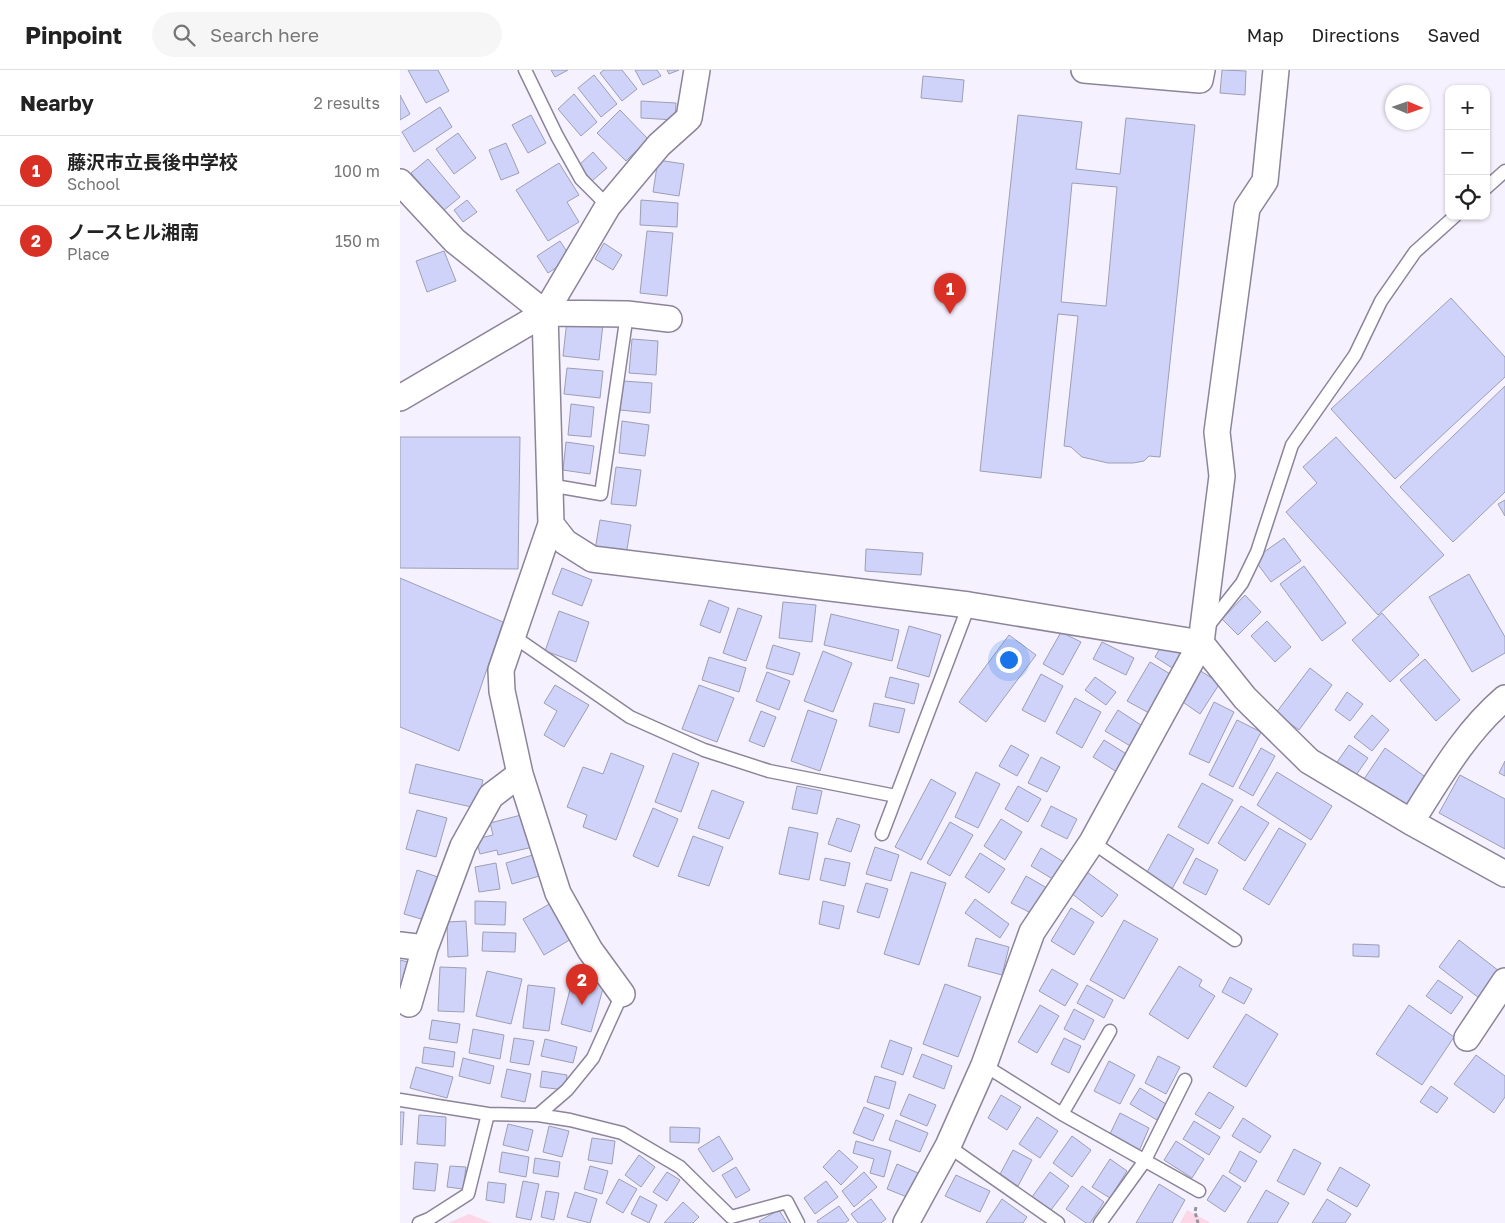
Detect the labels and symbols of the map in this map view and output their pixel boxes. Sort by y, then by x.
north arrow [1385,85,1430,130]
pin: 1 [934,273,966,314]
your location [996,647,1022,673]
pin: 2 [566,964,598,1005]

